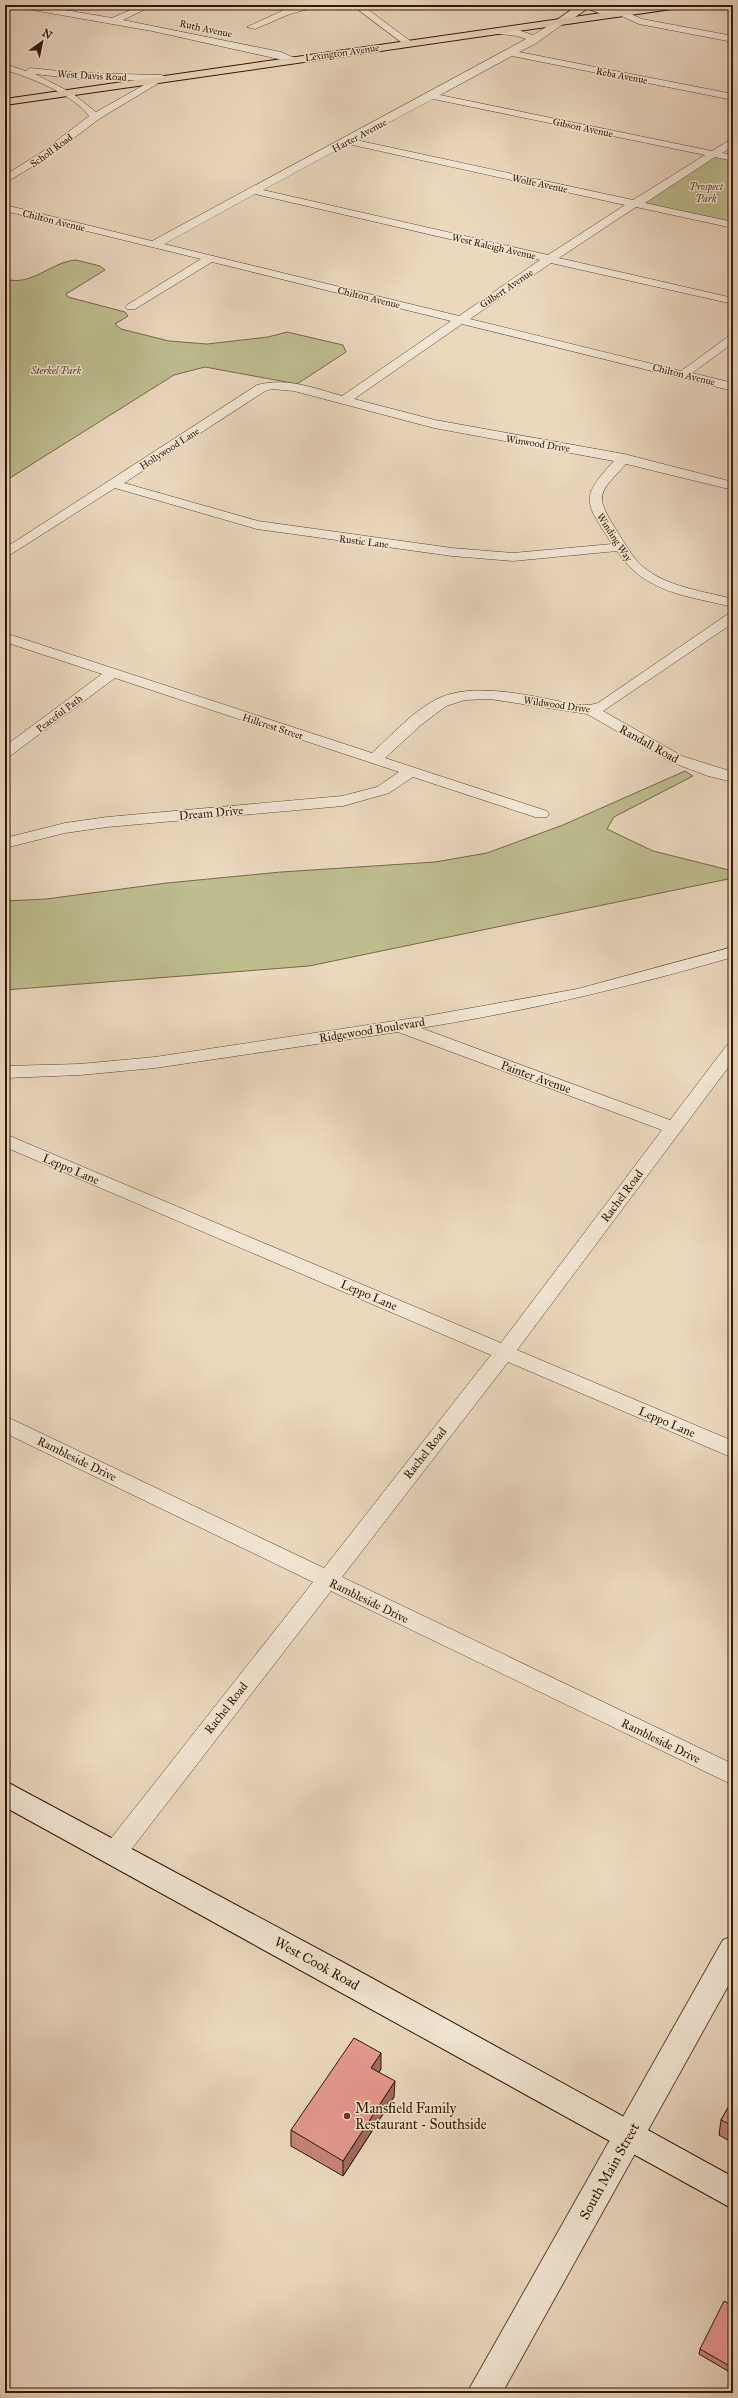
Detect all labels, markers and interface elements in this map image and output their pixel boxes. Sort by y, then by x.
street label: Ruth Avenue [178,18,233,40]
north arrow [22,22,62,62]
text: N [40,26,55,42]
street label: Lexington Avenue [304,42,380,64]
street label: Reba Avenue [595,65,649,87]
street label: West Davis Road [57,68,127,84]
street label: Harter Avenue [330,116,389,155]
street label: Gibson Avenue [552,116,614,140]
street label: Scholl Road [28,131,75,170]
street label: Wolfe Avenue [511,172,569,196]
park label: Prospect Park [689,181,724,205]
street label: Chilton Avenue [21,207,86,235]
street label: West Raleigh Avenue [451,231,537,262]
street label: Gilbert Avenue [478,267,535,311]
street label: Chilton Avenue [336,284,401,312]
street label: Chilton Avenue [651,361,716,389]
park label: Sterkel Park [30,365,82,377]
street label: Hollywood Lane [138,425,202,473]
street label: Winwood Drive [505,433,571,455]
street label: Winding Way [594,511,634,564]
street label: Rustic Lane [338,533,389,551]
street label: Peaceful Path [34,692,85,735]
street label: Wildwood Drive [523,694,591,716]
street label: Hillcrest Street [241,712,305,743]
street label: Randall Road [617,722,681,766]
street label: Dream Drive [178,803,244,823]
street label: Ridgewood Boulevard [318,1015,426,1046]
street label: Painter Avenue [499,1058,573,1096]
street label: Leppo Lane [41,1151,101,1187]
street label: Rachel Road [598,1167,646,1225]
street label: Leppo Lane [339,1277,399,1313]
street label: Leppo Lane [637,1404,697,1440]
street label: Rachel Road [401,1424,449,1482]
street label: Rambleside Drive [35,1434,119,1484]
street label: Rambleside Drive [327,1576,411,1626]
street label: Rachel Road [202,1679,250,1737]
street label: Rambleside Drive [619,1716,703,1766]
street label: West Cook Road [271,1933,362,1994]
place label: Mansfield Family Restaurant - Southside [355,2100,487,2133]
marker: Mansfield Family Restaurant - Southside [342,2111,352,2121]
street label: South Main Street [576,2120,643,2223]

